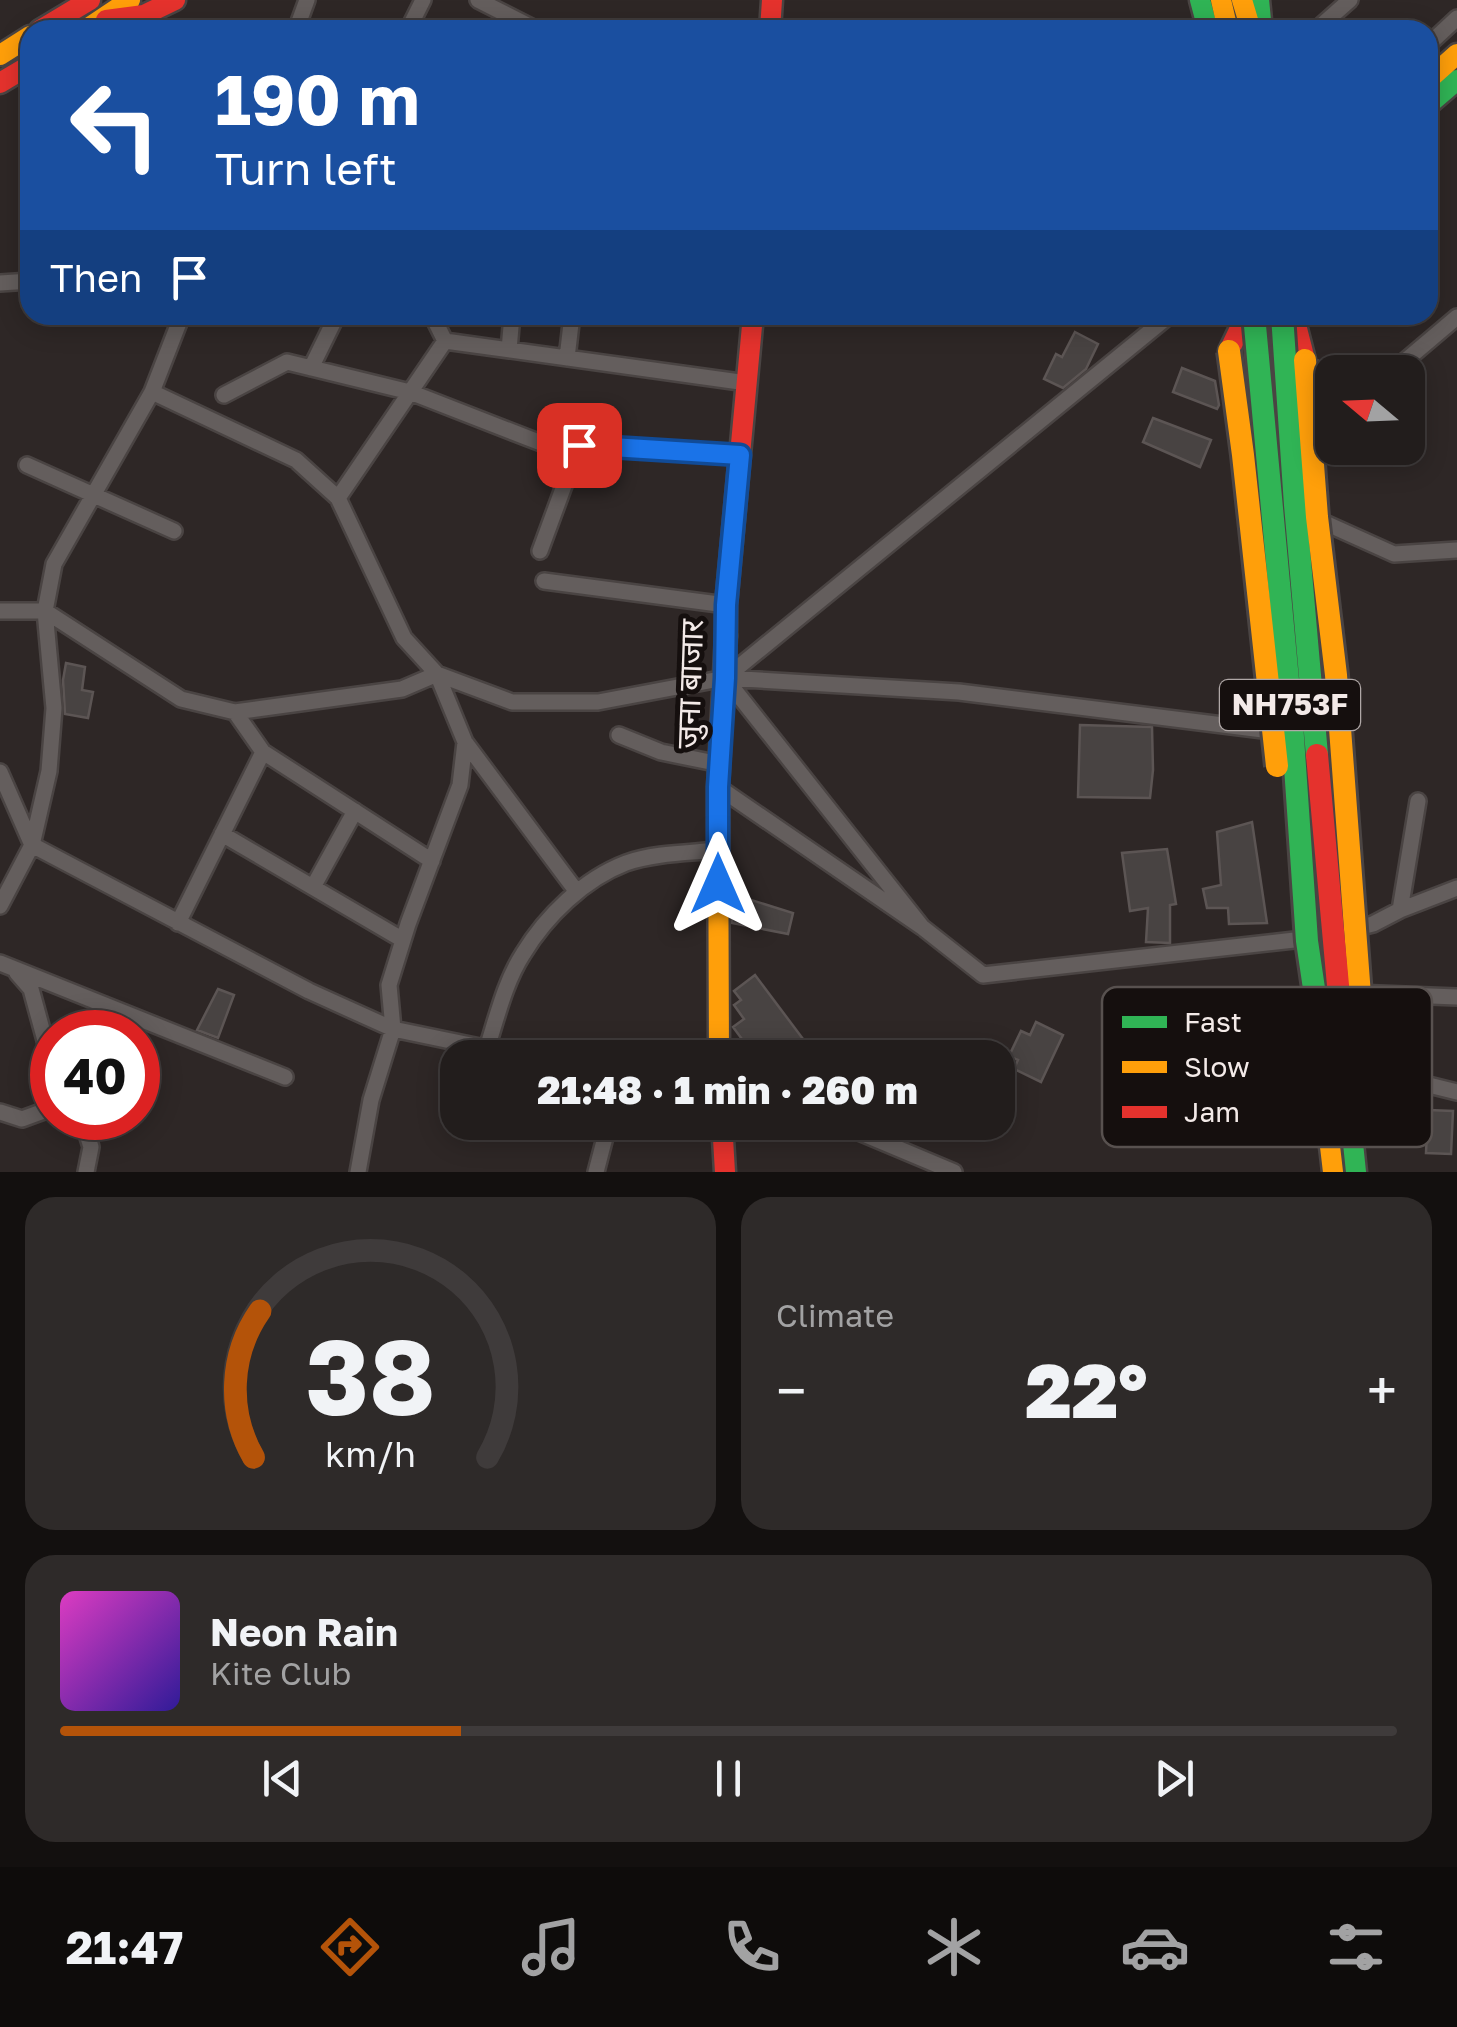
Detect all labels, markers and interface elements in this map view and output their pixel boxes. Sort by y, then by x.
text: 190 m [215,56,420,140]
icon: left [50,60,180,190]
text: Turn left [215,141,397,195]
icon: arrive [162,250,217,305]
text: Then [50,255,142,300]
north arrow [1315,355,1425,465]
map controls [1315,355,1425,465]
pin [537,403,622,488]
icon: arrive [552,418,607,473]
street label: जुना बाजार [668,618,712,749]
road number: NH753F [1220,680,1360,730]
position arrow [666,832,770,936]
legend [1102,987,1432,1147]
text: Fast [1184,1005,1242,1038]
speed limit sign: 40 [30,1010,160,1140]
text: Slow [1184,1050,1250,1083]
text: 21:48 · 1 min · 260 m [537,1067,918,1112]
text: Jam [1184,1095,1240,1128]
text: Climate [776,1296,894,1334]
text: 38 [305,1313,436,1438]
text: 22° [1025,1344,1148,1435]
text: − [776,1357,806,1423]
text: + [1367,1357,1397,1423]
text: km/h [325,1432,416,1475]
text: Neon Rain [210,1609,398,1654]
text: Kite Club [210,1654,351,1692]
icon: previous [255,1751,310,1806]
icon: pause [701,1751,756,1806]
icon: next [1147,1751,1202,1806]
icon: directions [315,1912,385,1982]
icon: music [516,1912,586,1982]
icon: phone [717,1912,787,1982]
icon: climate [919,1912,989,1982]
icon: car [1120,1912,1190,1982]
icon: filters [1321,1912,1391,1982]
text: 21:47 [66,1920,183,1974]

